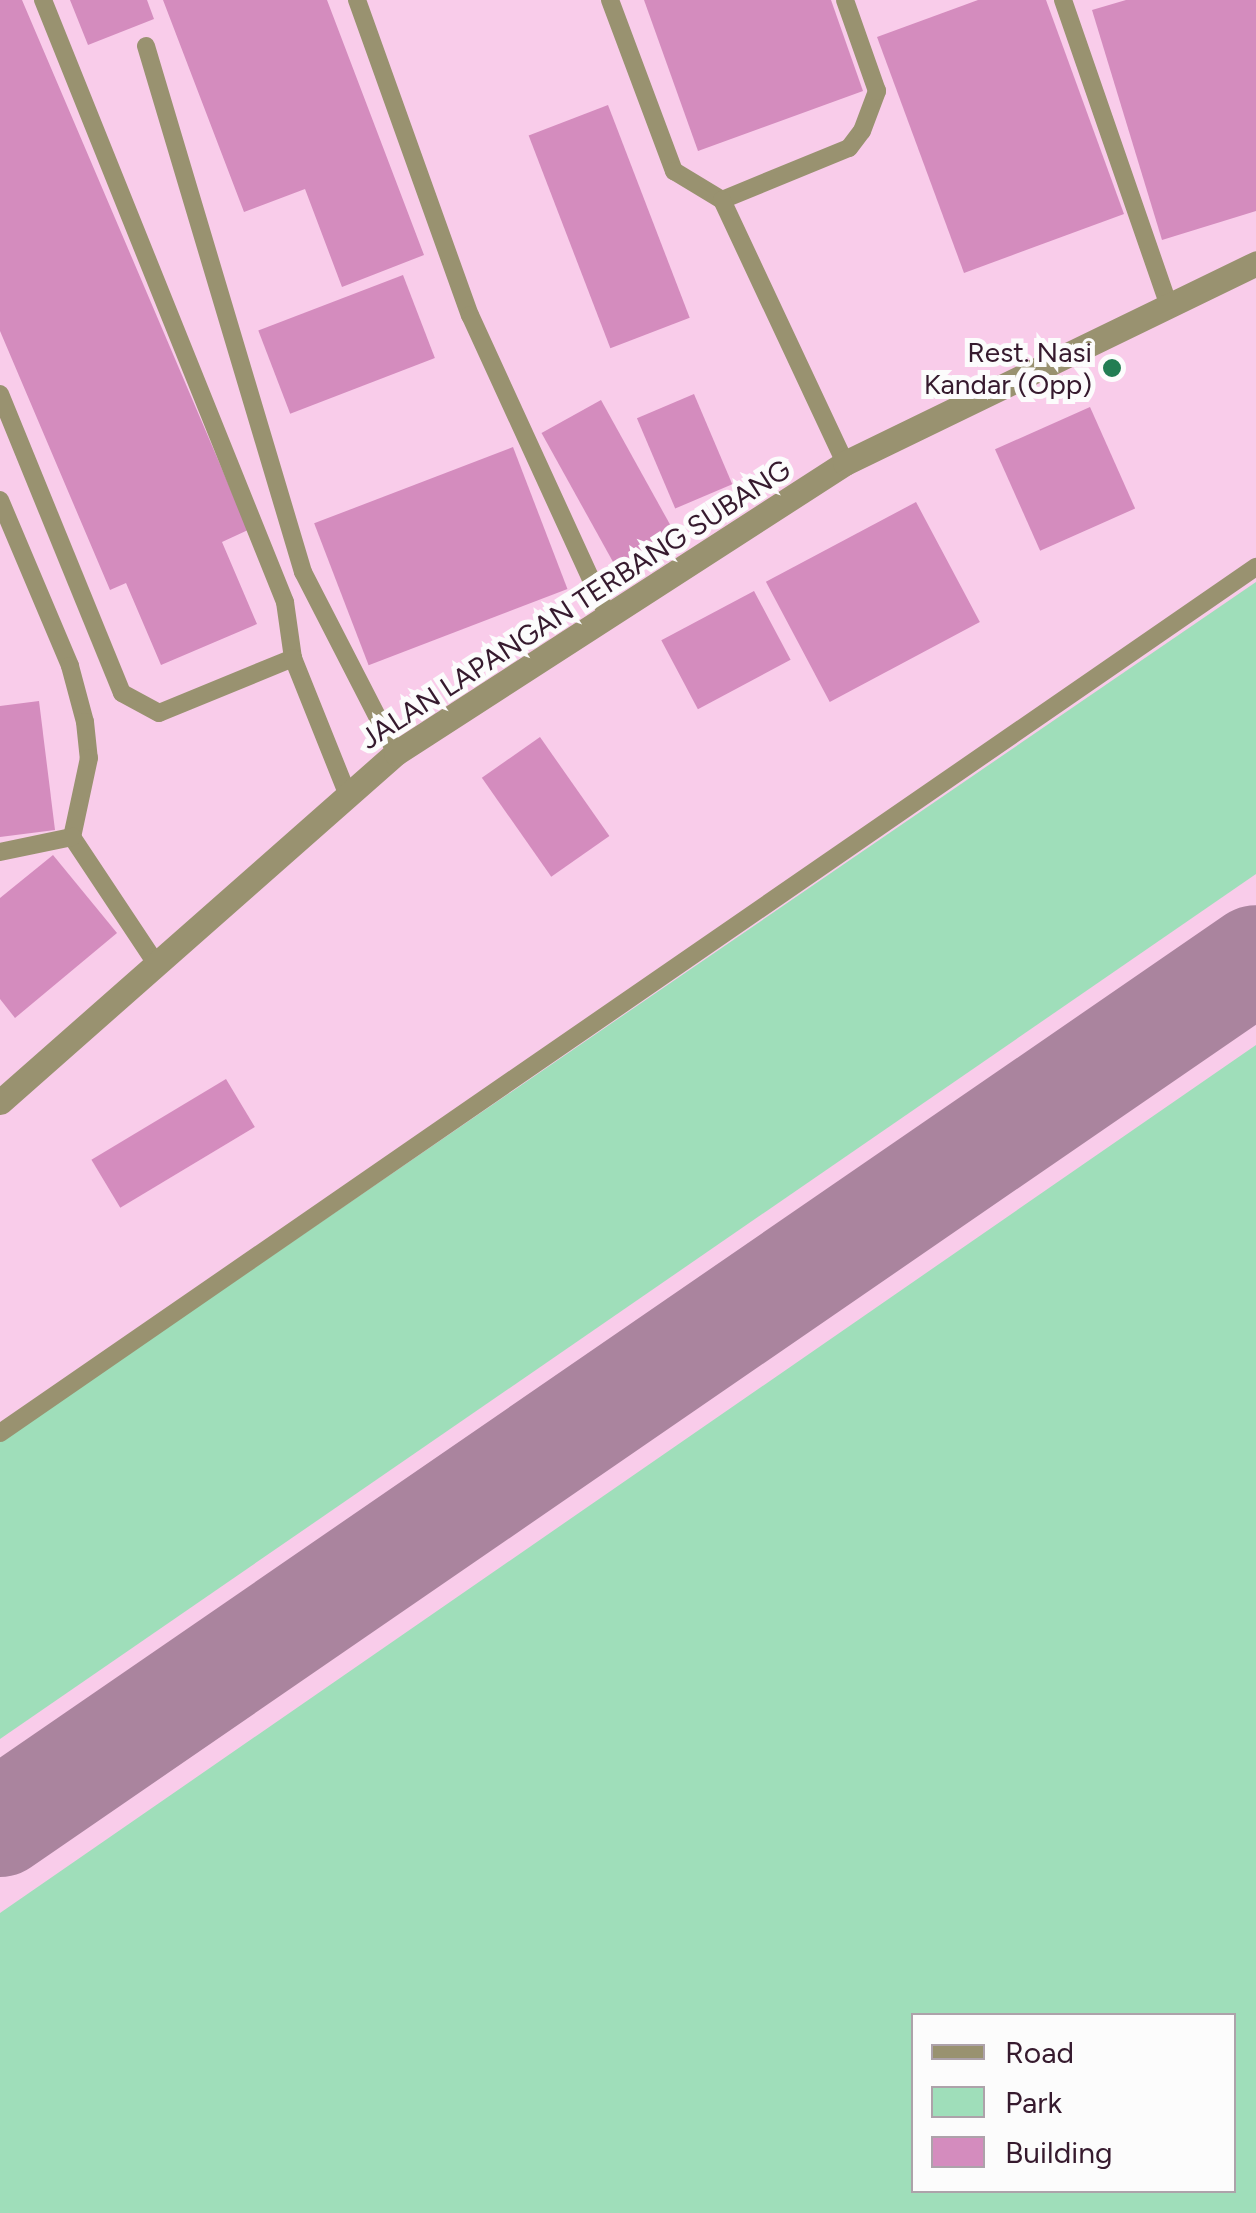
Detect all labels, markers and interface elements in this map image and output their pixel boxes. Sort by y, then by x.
place label: Rest. Nasi Kandar (Opp) [924,335,1092,401]
marker: Rest. Nasi Kandar (Opp) [1101,357,1123,379]
street label: JALAN LAPANGAN TERBANG SUBANG [354,452,796,756]
legend [911,2013,1236,2193]
text: Road [1005,2034,1074,2071]
text: Park [1005,2084,1062,2121]
text: Building [1005,2134,1113,2171]

